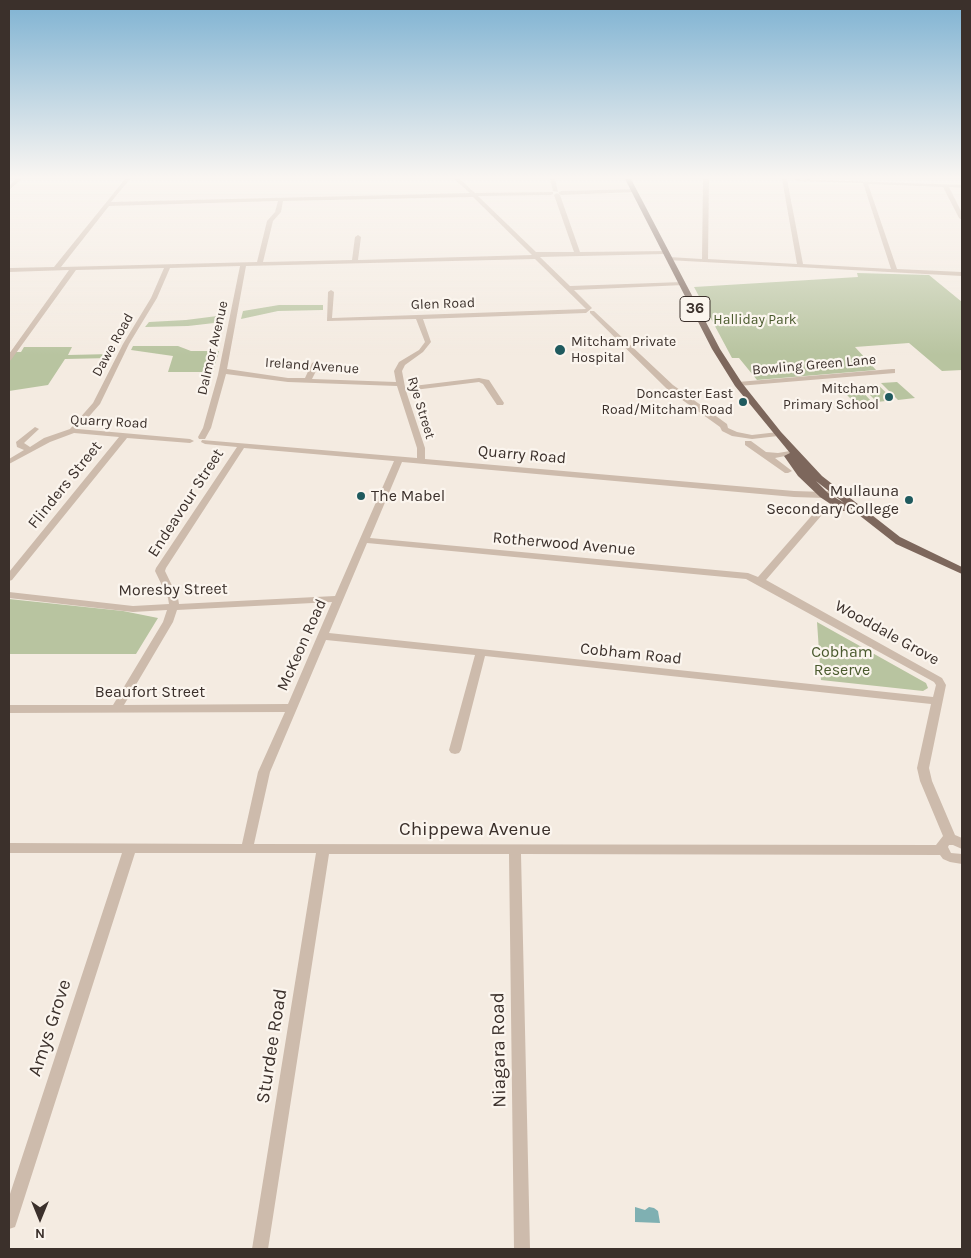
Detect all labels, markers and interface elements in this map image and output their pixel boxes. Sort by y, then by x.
street label: Glen Road [411,294,475,314]
road number: 36 [680,296,710,322]
street label: Dalmor Avenue [194,299,232,397]
street label: Dawe Road [89,310,137,380]
park label: Halliday Park [713,312,797,328]
place label: Mitcham Private Hospital [571,334,676,367]
marker: Mitcham Private Hospital [553,343,567,357]
street label: Bowling Green Lane [751,351,877,379]
street label: Ireland Avenue [265,354,359,378]
street label: Rye Street [404,375,438,441]
place label: Mitcham Primary School [783,381,879,414]
place label: Doncaster East Road/Mitcham Road [601,386,733,418]
marker: Mitcham Primary School [883,391,895,403]
marker: Doncaster East Road/Mitcham Road [737,396,749,408]
street label: Quarry Road [70,412,148,432]
street label: Flinders Street [24,437,106,533]
street label: Quarry Road [477,442,567,468]
street label: Endeavour Street [144,445,228,561]
place label: Mullauna Secondary College [766,481,899,519]
place label: The Mabel [371,486,445,506]
marker: The Mabel [355,490,367,502]
marker: Mullauna Secondary College [903,494,915,506]
street label: Rotherwood Avenue [492,528,636,560]
street label: Moresby Street [118,579,228,601]
street label: McKeon Road [273,596,331,694]
street label: Wooddale Grove [831,596,943,670]
street label: Cobham Road [579,639,683,669]
park label: Cobham Reserve [811,642,873,680]
street label: Beaufort Street [95,682,205,702]
street label: Chippewa Avenue [399,819,551,841]
street label: Amys Grove [24,977,76,1079]
street label: Sturdee Road [252,987,292,1105]
street label: Niagara Road [487,992,511,1108]
north arrow [15,1193,65,1243]
text: N [35,1225,45,1242]

